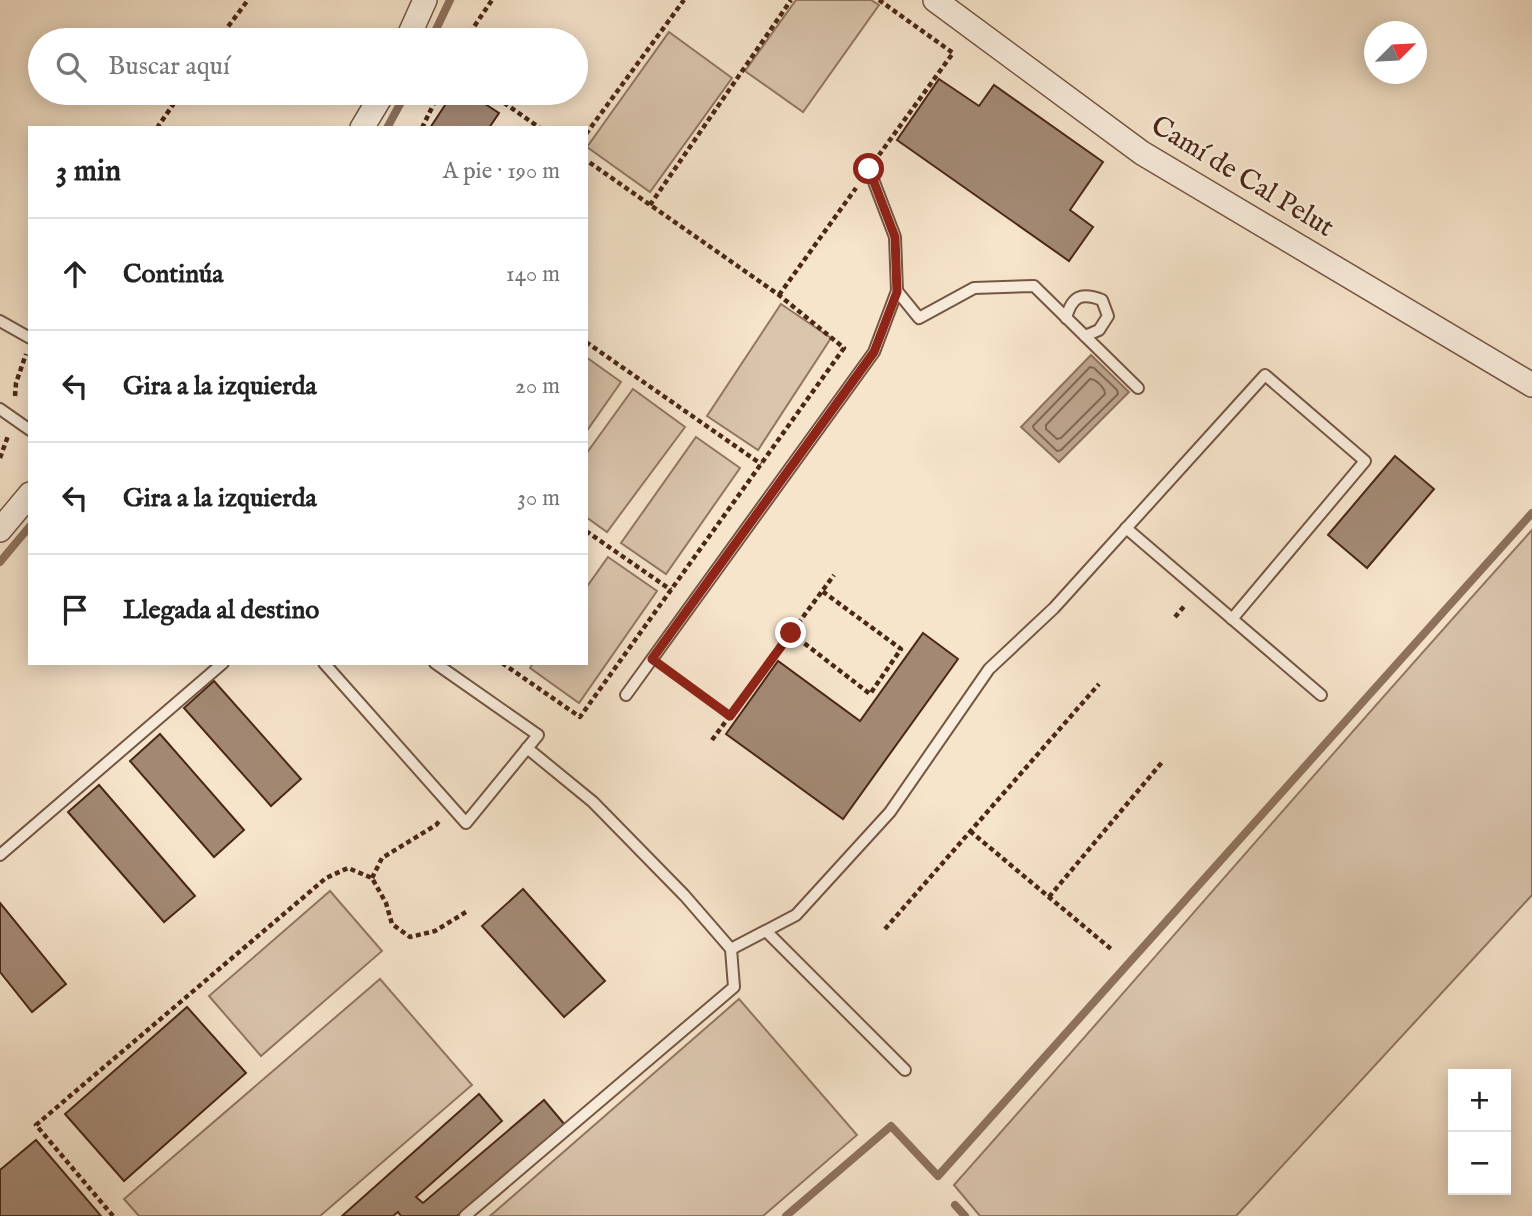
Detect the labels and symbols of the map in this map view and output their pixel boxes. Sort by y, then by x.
north arrow [1364,21,1427,84]
street label: Camí de Cal Pelut [1144,109,1340,246]
route start [853,153,884,184]
route end [775,617,806,648]

